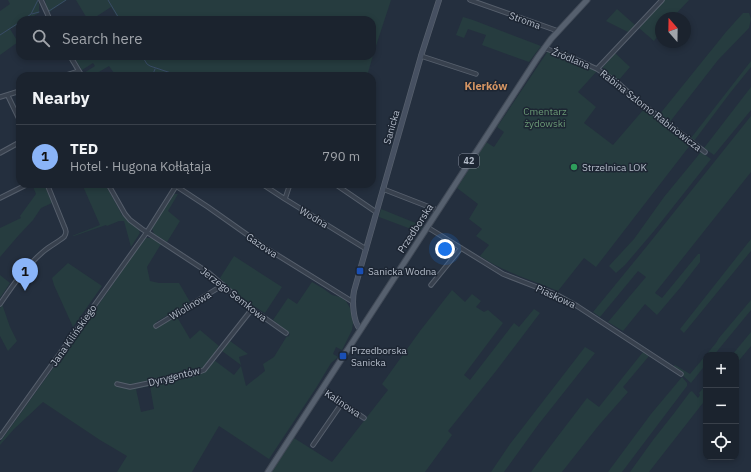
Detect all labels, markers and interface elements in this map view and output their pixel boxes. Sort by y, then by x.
street label: Stroma [507,9,543,32]
north arrow [655,12,691,48]
search box [16,16,376,60]
icon: search [30,27,52,49]
text: Search here [62,29,142,48]
street label: Źródlana [550,45,592,72]
street label: Rabina Szlomo Rabinowicza [597,67,705,154]
district label: Kierków [465,79,508,93]
text: Nearby [32,87,90,109]
park label: Cmentarz żydowski [523,105,567,130]
street label: Sanicka [380,108,403,146]
text: TED [70,139,98,158]
text: 1 [41,148,49,165]
text: 790 m [322,148,360,165]
road number: 42 [459,154,479,168]
text: Hotel · Hugona Kołłątaja [70,158,211,175]
place label: Strzelnica LOK [582,161,647,174]
marker: Strzelnica LOK [569,162,579,172]
street label: Przedborska [395,201,436,255]
street label: Wodna [297,204,331,231]
street label: Gazowa [243,230,281,261]
your location [435,239,455,259]
pin: 1 [12,258,38,291]
street label: Jerzego Semkowa [198,264,270,325]
place label: Sanicka Wodna [368,265,437,278]
marker: Sanicka Wodna [355,266,365,276]
street label: Piaskowa [534,282,578,312]
street label: Wiolinowa [167,288,214,323]
street label: Jana Kilińskiego [47,302,100,369]
place label: Przedborska Sanicka [351,344,408,369]
marker: Przedborska Sanicka [338,351,348,361]
map controls [703,352,739,460]
button: + [703,352,739,388]
street label: Dyrygentów [147,364,202,389]
street label: Kalinowa [322,387,364,421]
button: − [703,388,739,424]
button: locate [703,424,739,460]

